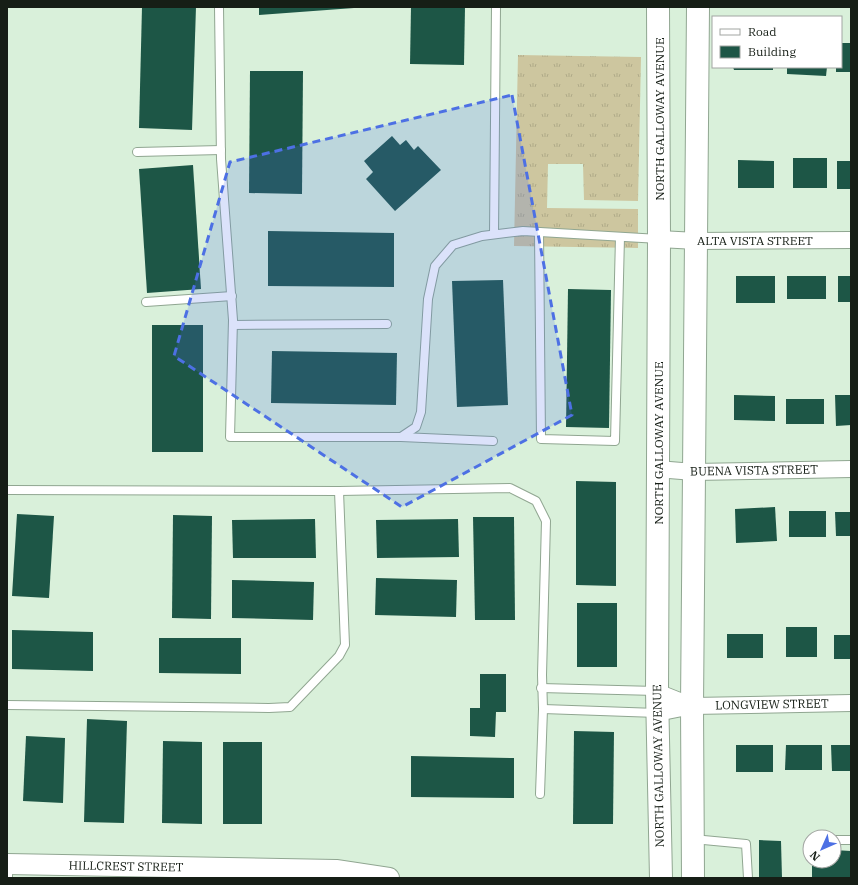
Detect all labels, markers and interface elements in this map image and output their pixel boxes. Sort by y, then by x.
legend [712,16,842,68]
text: Road [748,24,777,39]
street label: NORTH GALLOWAY AVENUE [652,37,667,201]
text: Building [748,44,796,59]
street label: ALTA VISTA STREET [697,233,813,248]
street label: NORTH GALLOWAY AVENUE [651,361,666,525]
street label: BUENA VISTA STREET [690,461,818,479]
street label: NORTH GALLOWAY AVENUE [649,684,667,848]
street label: LONGVIEW STREET [715,696,829,712]
north arrow [802,829,842,869]
text: N [807,848,823,864]
street label: HILLCREST STREET [69,857,184,875]

